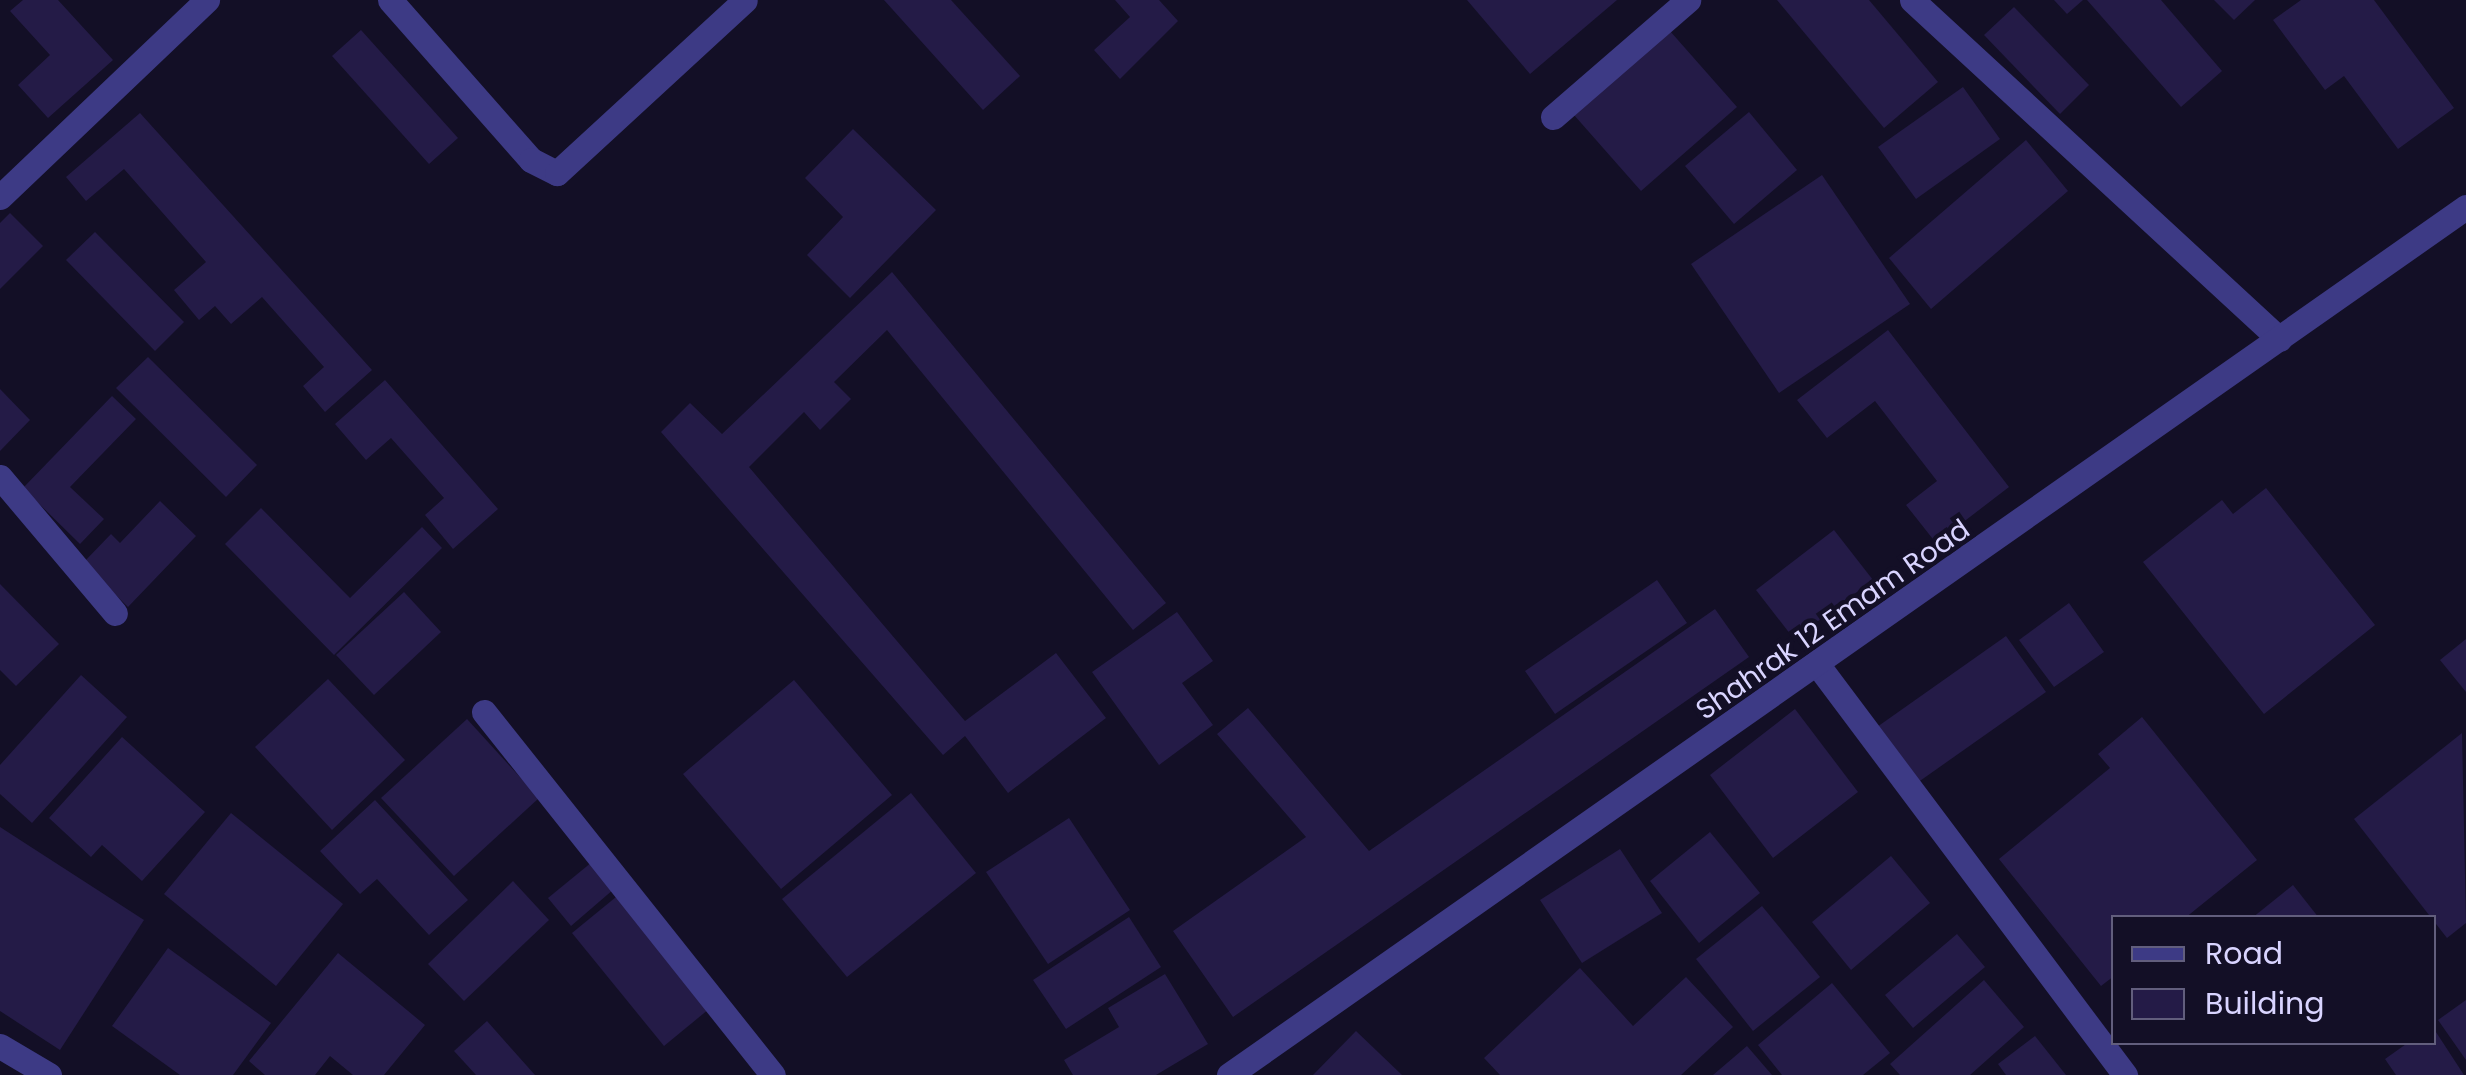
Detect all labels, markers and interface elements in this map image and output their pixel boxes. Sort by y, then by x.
street label: Shahrak 12 Emam Road [1690,513,1976,727]
legend [2111,915,2436,1045]
text: Road [2205,932,2283,975]
text: Building [2205,982,2325,1025]

